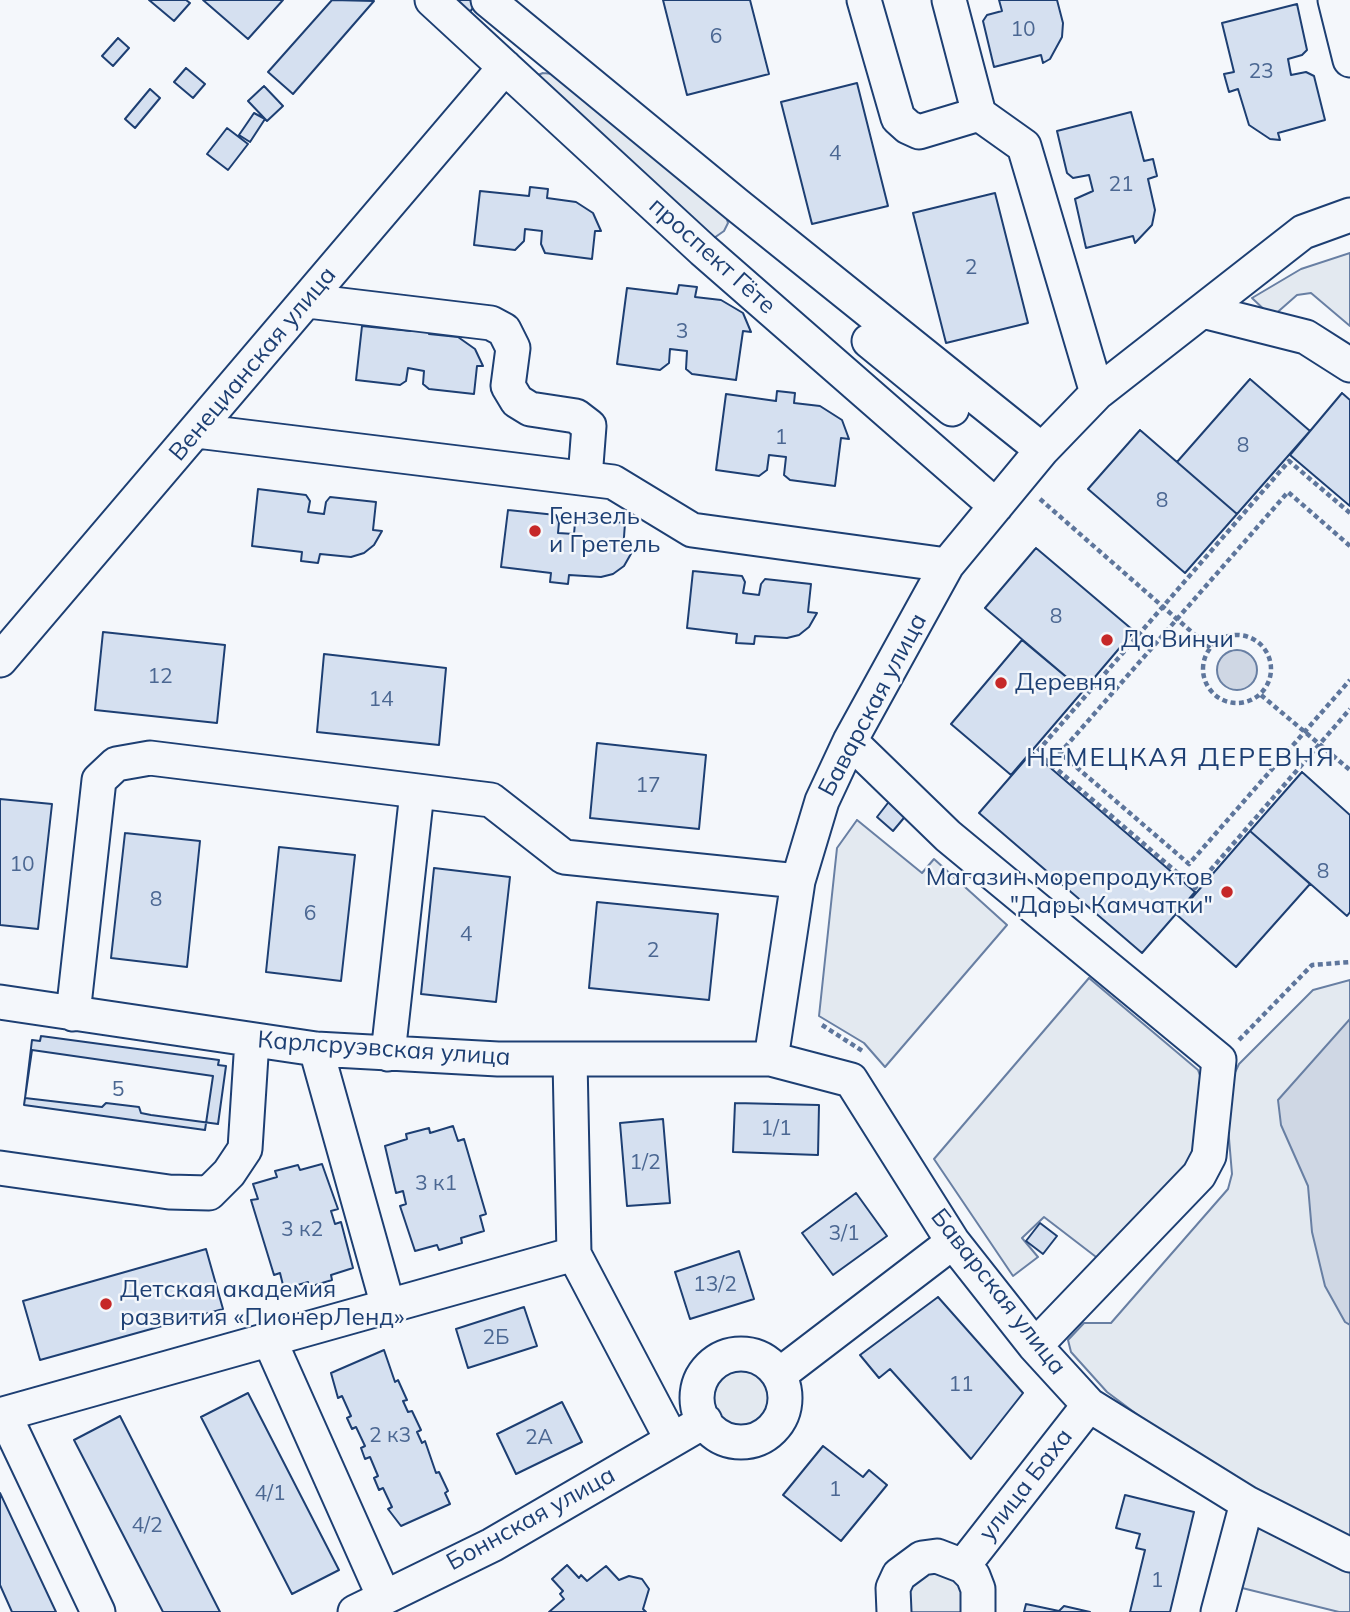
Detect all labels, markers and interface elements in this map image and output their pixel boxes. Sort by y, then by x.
house number: 10 [1010,17,1036,43]
house number: 6 [710,24,722,50]
house number: 23 [1248,59,1274,85]
house number: 4 [829,141,841,167]
house number: 21 [1108,172,1134,198]
street label: проспект Гёте [643,192,781,320]
house number: 2 [965,255,977,281]
street label: Венецианская улица [163,261,343,467]
house number: 3 [676,319,688,345]
house number: 1 [775,425,787,451]
house number: 8 [1237,433,1249,459]
house number: 8 [1156,488,1168,514]
place label: Гензель и Гретель [549,503,660,559]
marker: Гензель и Гретель [527,523,543,539]
house number: 8 [1050,604,1062,630]
street label: Баварская улица [813,609,933,801]
place label: Да Винчи [1121,626,1234,654]
marker: Да Винчи [1099,632,1115,648]
house number: 12 [147,664,173,690]
place label: Деревня [1015,669,1116,697]
marker: Деревня [993,675,1009,691]
house number: 14 [368,687,394,713]
district label: НЕМЕЦКАЯ ДЕРЕВНЯ [1028,742,1334,774]
house number: 17 [635,773,661,799]
house number: 10 [9,852,35,878]
house number: 8 [1317,859,1329,885]
place label: Магазин морепродуктов "Дары Камчатки" [926,864,1213,920]
marker: Магазин морепродуктов "Дары Камчатки" [1219,884,1235,900]
house number: 8 [150,887,162,913]
house number: 6 [304,901,316,927]
house number: 4 [460,922,472,948]
house number: 2 [647,938,659,964]
street label: Карлсруэвская улица [257,1026,511,1072]
house number: 5 [112,1077,124,1103]
house number: 1/1 [760,1116,792,1142]
house number: 1/2 [629,1150,661,1176]
house number: 3 к1 [415,1171,457,1197]
street label: Баварская улица [924,1203,1072,1381]
house number: 3 к2 [281,1217,323,1243]
house number: 3/1 [828,1221,860,1247]
house number: 13/2 [693,1272,737,1298]
place label: Детская академия развития «ПионерЛенд» [120,1276,405,1332]
marker: Детская академия развития «ПионерЛенд» [98,1296,114,1312]
house number: 2Б [483,1325,509,1351]
house number: 11 [948,1372,974,1398]
house number: 2 к3 [369,1423,411,1449]
street label: улица Баха [973,1423,1079,1547]
house number: 2А [525,1425,553,1451]
street label: Боннская улица [442,1461,620,1577]
house number: 1 [829,1477,841,1503]
house number: 4/1 [254,1481,286,1507]
house number: 4/2 [131,1513,163,1539]
house number: 1 [1151,1568,1163,1594]

